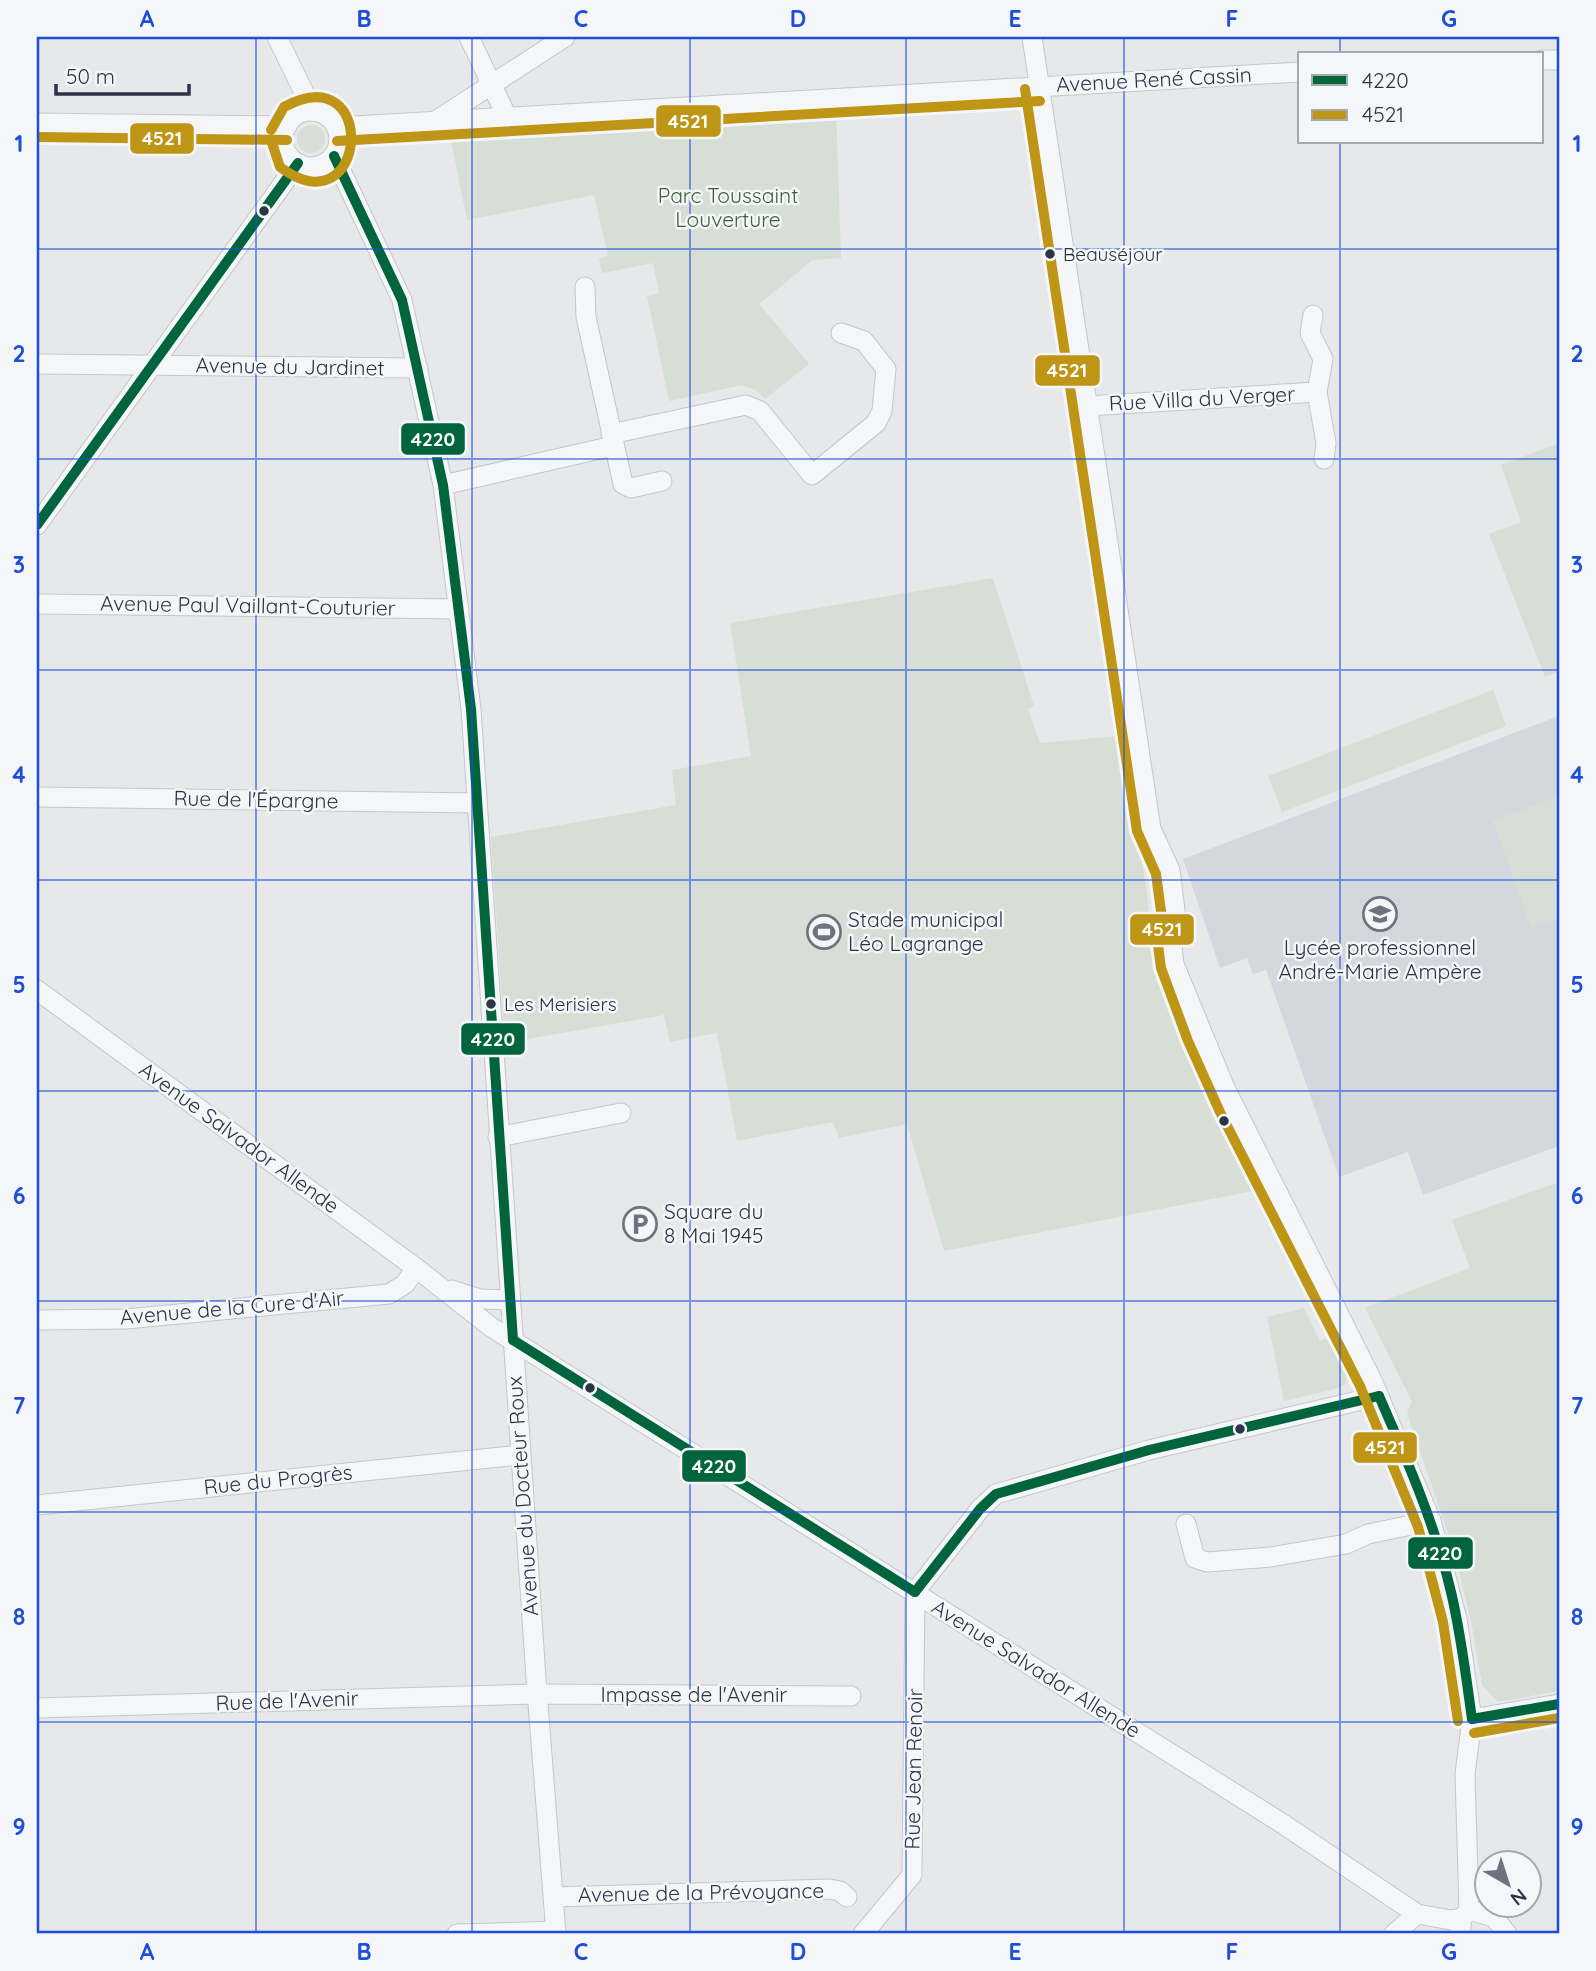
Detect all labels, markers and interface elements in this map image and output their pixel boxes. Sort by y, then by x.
text: A [140,4,155,33]
text: B [356,4,372,33]
text: C [574,4,588,33]
text: D [790,4,806,33]
text: E [1008,4,1022,33]
text: F [1226,4,1238,33]
text: G [1441,4,1457,33]
scale bar [56,52,189,96]
legend [1298,52,1544,144]
street label: Avenue René Cassin [1055,61,1252,97]
text: 50 m [66,63,115,89]
text: 4220 [1362,67,1409,93]
text: 4521 [1362,101,1404,127]
line badge: 4521 [655,104,722,138]
text: 4521 [668,109,708,133]
line badge: 4521 [129,122,195,155]
text: 4521 [142,126,182,150]
text: 1 [15,129,23,158]
text: 1 [1573,129,1581,158]
park label: Parc Toussaint Louverture [658,182,798,232]
unlabelled marker [257,204,271,218]
place label: Beauséjour [1063,242,1163,266]
marker: Beauséjour [1043,247,1057,261]
text: 2 [12,339,26,368]
text: 2 [1570,339,1584,368]
street label: Avenue du Jardinet [195,351,385,381]
line badge: 4521 [1034,354,1101,387]
text: 4521 [1047,358,1087,382]
street label: Rue Villa du Verger [1108,380,1296,416]
line badge: 4220 [400,422,466,456]
text: 4220 [411,427,455,451]
text: 3 [13,550,25,579]
text: 3 [1571,550,1583,579]
street label: Avenue Paul Vaillant-Couturier [100,589,396,621]
text: 4 [12,760,26,789]
text: 4 [1570,760,1584,789]
street label: Rue de l'Épargne [173,785,339,813]
school or university icon: Lycée professionnel André-Marie Ampère [1361,895,1399,933]
place label: Stade municipal Léo Lagrange [848,906,1003,956]
sports icon: Stade municipal Léo Lagrange [805,913,843,951]
line badge: 4521 [1129,913,1195,946]
text: 4521 [1142,917,1182,941]
place label: Lycée professionnel André-Marie Ampère [1278,934,1482,984]
text: 5 [12,970,26,999]
text: 5 [1570,970,1584,999]
place label: Les Merisiers [504,992,617,1016]
marker: Les Merisiers [484,997,498,1011]
line badge: 4220 [460,1022,526,1056]
text: 4220 [471,1027,515,1051]
street label: Avenue Salvador Allende [134,1056,345,1219]
unlabelled marker [1217,1114,1231,1128]
text: 6 [13,1181,25,1210]
text: 6 [1571,1181,1583,1210]
place label: Square du 8 Mai 1945 [664,1198,764,1248]
parking icon: Square du 8 Mai 1945 [621,1205,659,1243]
street label: Avenue de la Cure d'Air [119,1284,345,1330]
street label: Avenue du Docteur Roux [501,1375,543,1617]
unlabelled marker [583,1381,597,1395]
text: 7 [13,1391,26,1420]
text: 7 [1571,1391,1584,1420]
unlabelled marker [1233,1422,1247,1436]
line badge: 4521 [1352,1431,1418,1464]
text: 4521 [1365,1435,1405,1459]
line badge: 4220 [681,1449,747,1483]
text: 4220 [692,1454,736,1478]
street label: Rue du Progrès [202,1458,354,1500]
line badge: 4220 [1407,1536,1474,1570]
text: 4220 [1418,1541,1462,1565]
street label: Avenue Salvador Allende [927,1593,1146,1743]
text: 8 [13,1602,25,1631]
text: 8 [1571,1602,1583,1631]
street label: Impasse de l'Avenir [601,1681,787,1707]
street label: Rue de l'Avenir [215,1685,359,1715]
street label: Rue Jean Renoir [899,1688,927,1850]
text: 9 [12,1812,26,1841]
text: 9 [1570,1812,1584,1841]
north arrow [1474,1848,1544,1918]
street label: Avenue de la Prévoyance [578,1877,824,1907]
text: N [1506,1883,1532,1911]
text: A [140,1937,155,1966]
text: B [356,1937,372,1966]
text: C [574,1937,588,1966]
text: D [790,1937,806,1966]
text: E [1008,1937,1022,1966]
text: F [1226,1937,1238,1966]
text: G [1441,1937,1457,1966]

